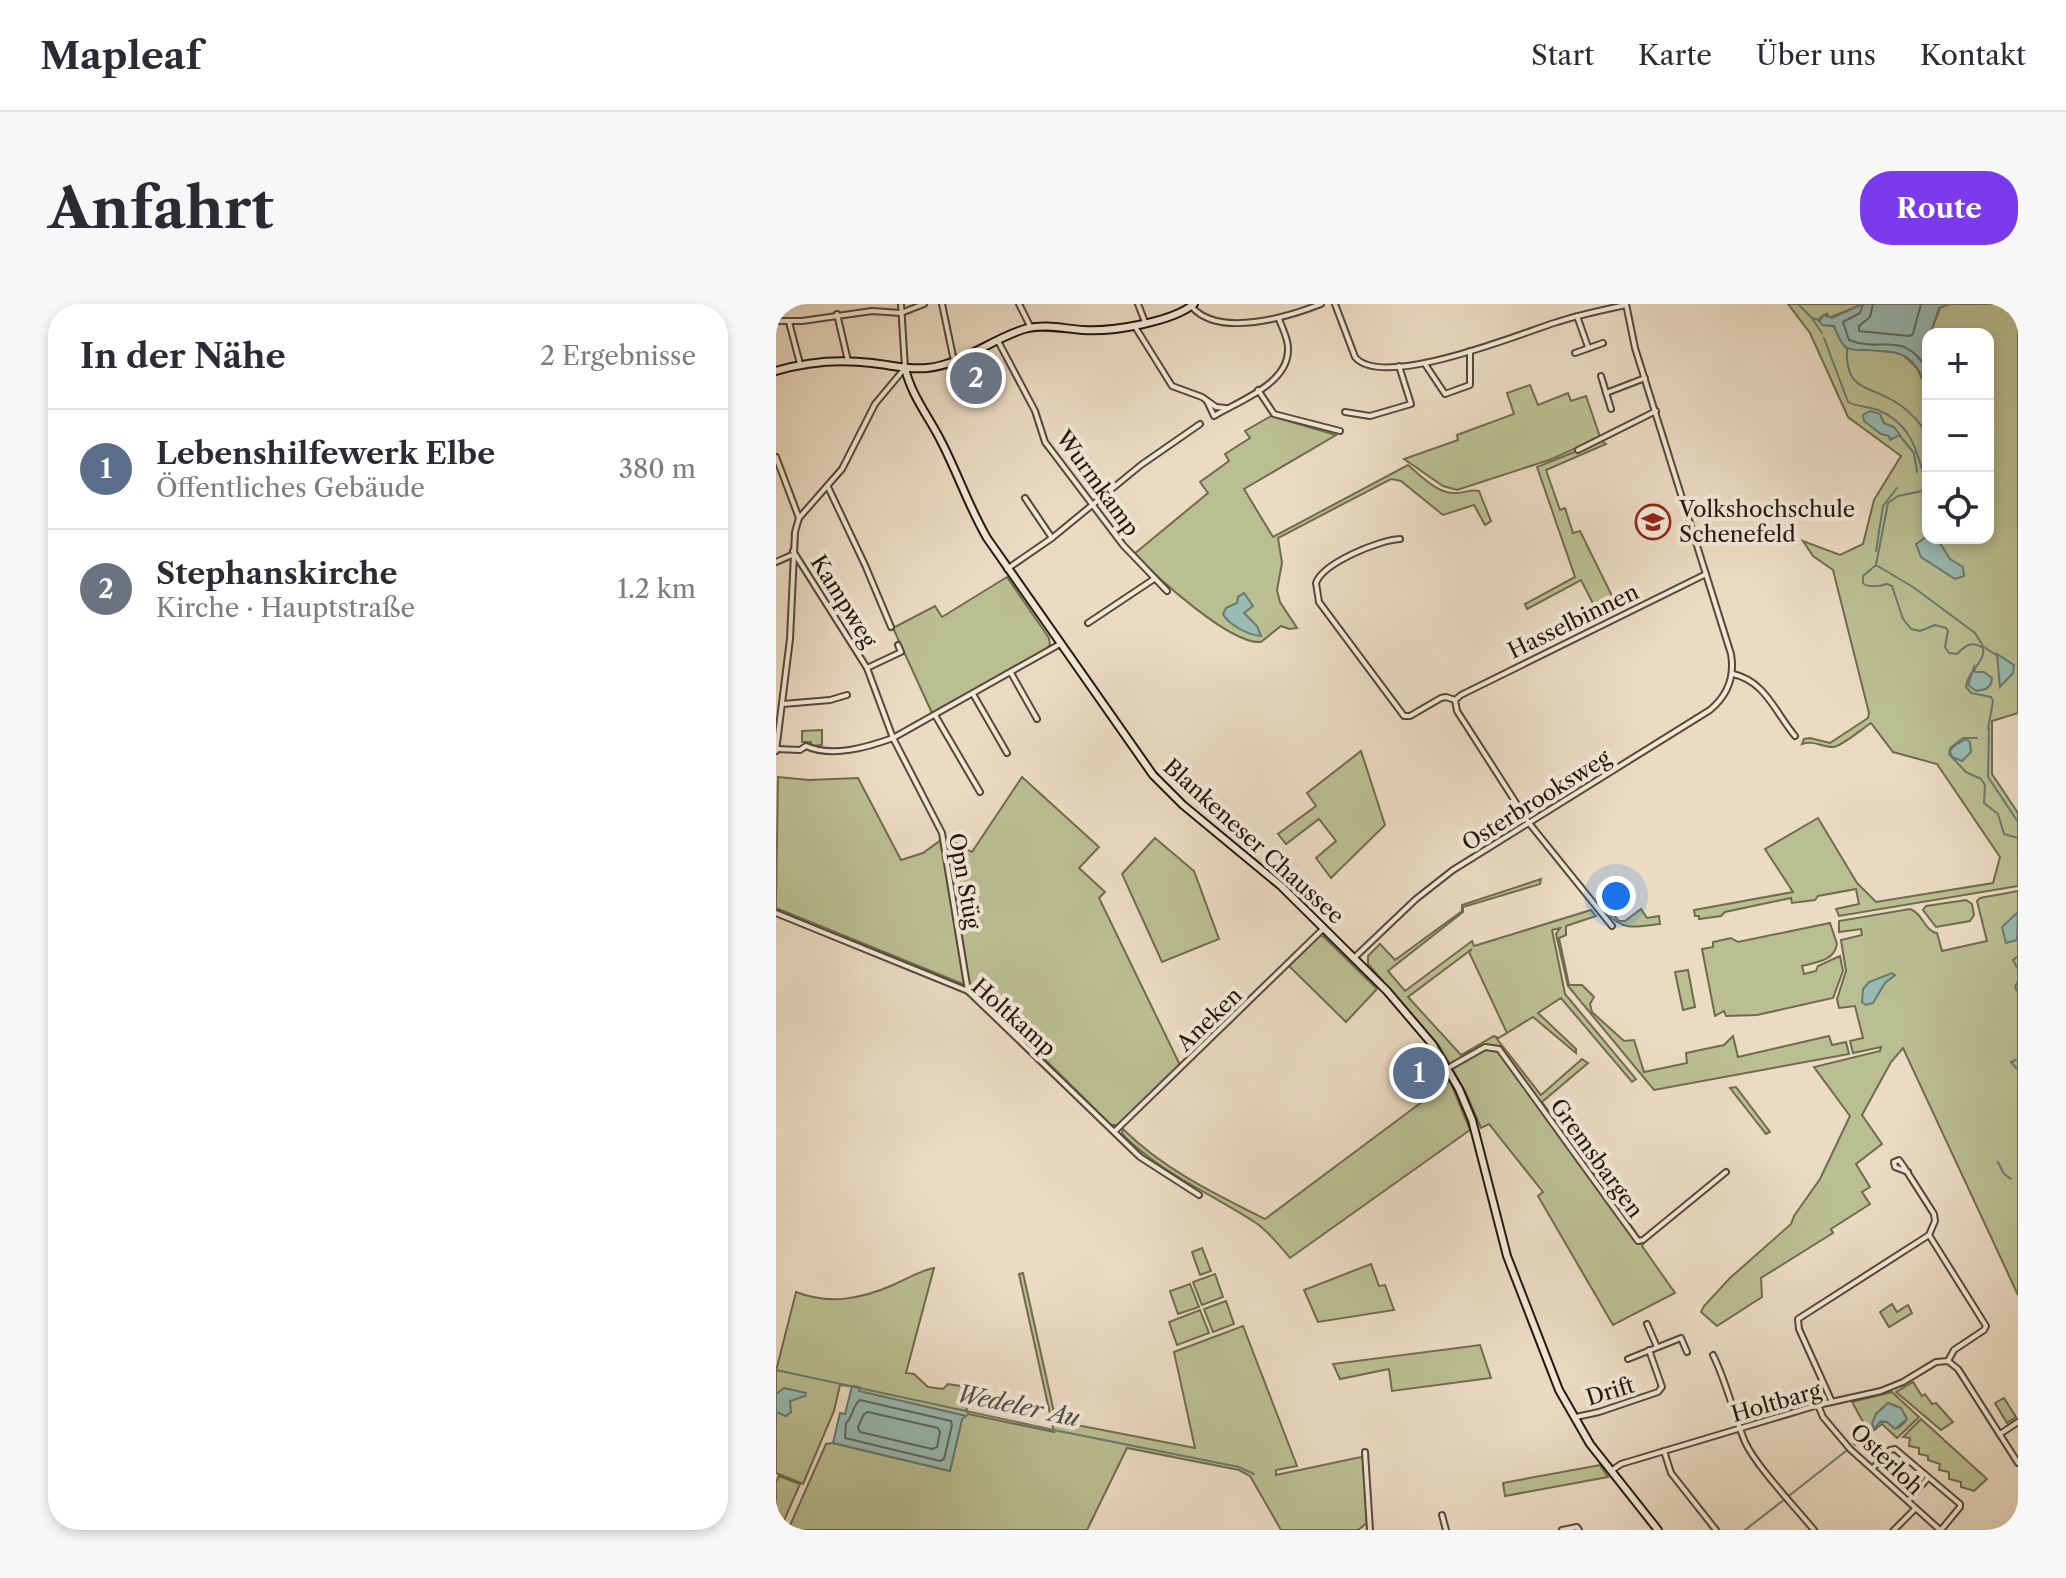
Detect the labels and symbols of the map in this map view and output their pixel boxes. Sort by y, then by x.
pin: 2 [950,348,1002,408]
street label: Wurmkamp [1050,424,1145,541]
place label: Volkshochschule Schenefeld [1678,496,1855,548]
school or university icon: Volkshochschule Schenefeld [1634,503,1672,541]
street label: Kampweg [805,550,883,653]
street label: Hasselbinnen [1504,578,1643,665]
street label: Osterbrooksweg [1457,744,1616,857]
street label: Blankeneser Chaussee [1158,753,1350,930]
street label: Opn Stüg [943,831,986,932]
your location [1596,876,1636,916]
street label: Holtkamp [966,973,1061,1062]
street label: Aneken [1170,982,1248,1058]
pin: 1 [1393,1043,1445,1103]
street label: Gremsbargen [1544,1093,1649,1223]
street label: Drift [1583,1371,1638,1412]
street label: Holtbarg [1728,1377,1824,1428]
water label: Wedeler Au [954,1378,1083,1433]
street label: Osterloh [1845,1418,1929,1501]

